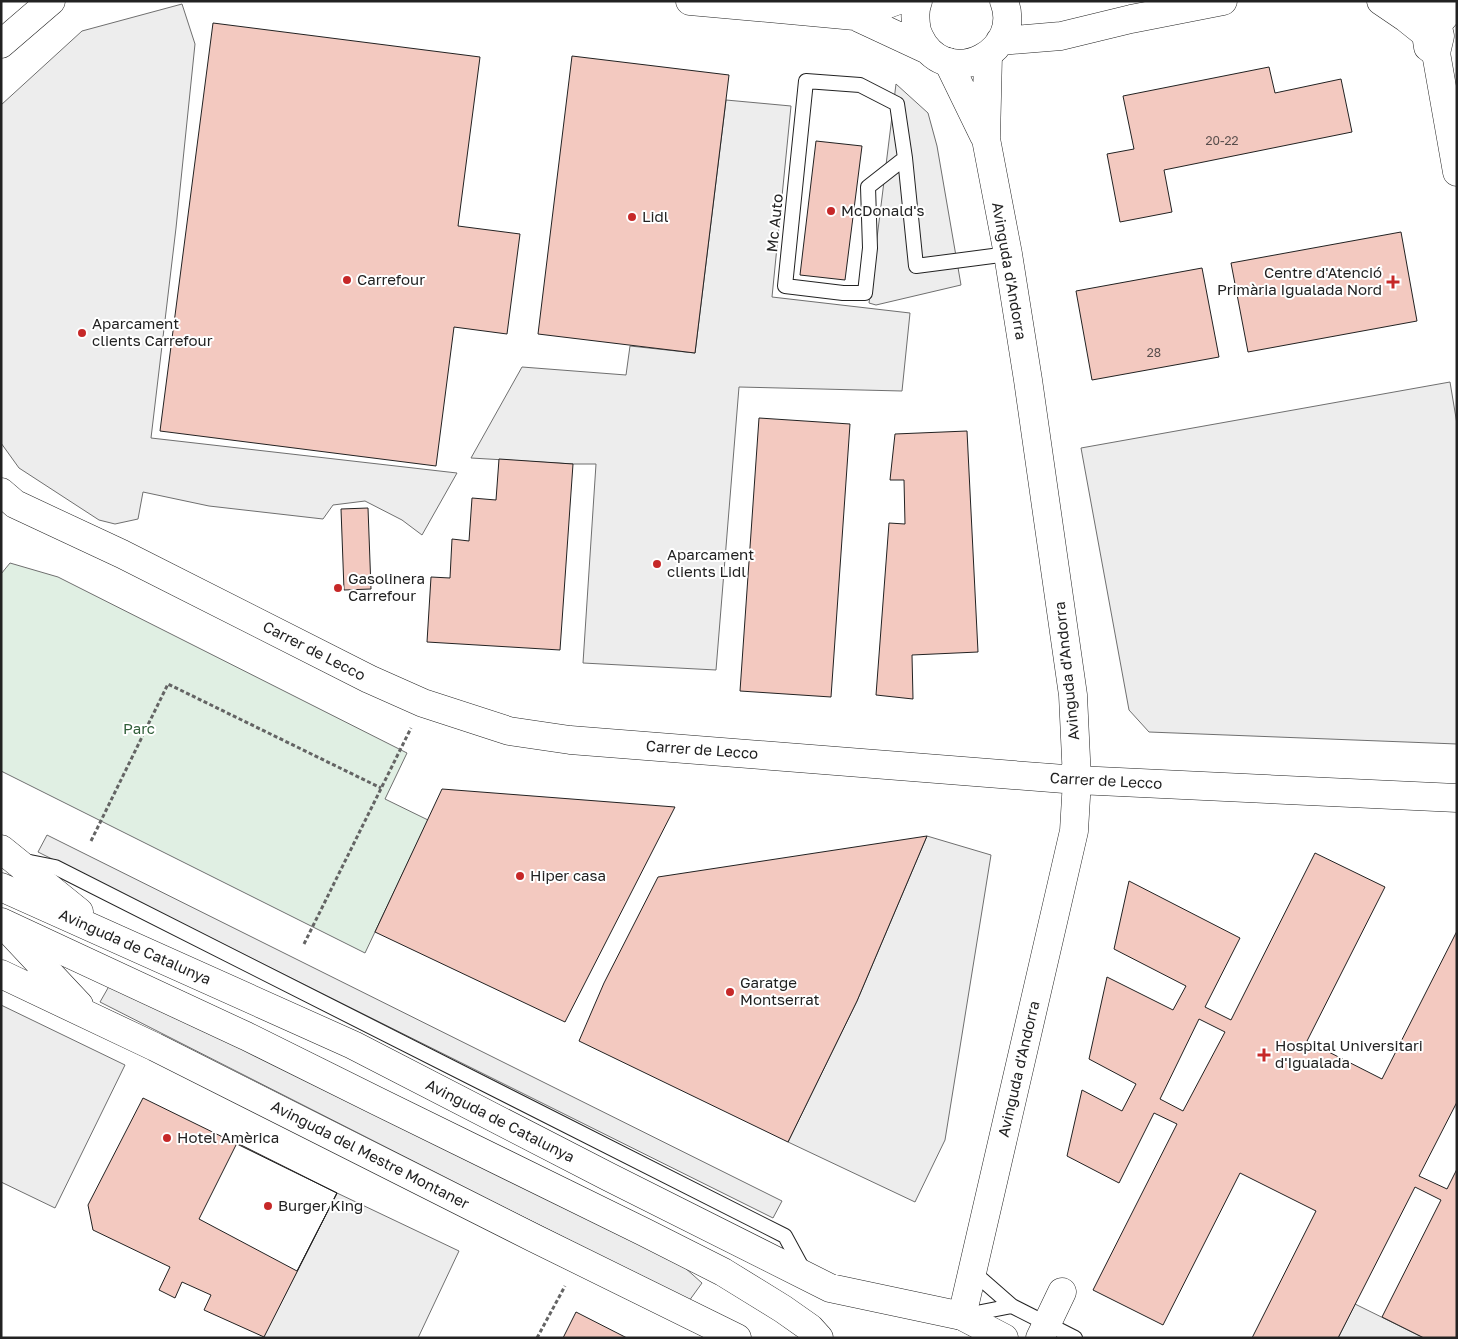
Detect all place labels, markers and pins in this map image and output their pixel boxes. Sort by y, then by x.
place label: McDonald's [841,201,924,219]
marker: McDonald's [825,205,837,217]
place label: Lidl [642,207,669,225]
marker: Lidl [626,211,638,223]
place label: Centre d'Atenció Primària Igualada Nord [1217,263,1382,298]
place label: Carrefour [357,270,425,288]
marker: Carrefour [341,274,353,286]
marker: Centre d'Atenció Primària Igualada Nord [1386,275,1400,289]
place label: Aparcament clients Carrefour [92,314,213,349]
marker: Aparcament clients Carrefour [76,327,88,339]
place label: Aparcament clients Lidl [667,545,754,580]
marker: Aparcament clients Lidl [651,558,663,570]
place label: Gasolinera Carrefour [348,569,425,604]
marker: Gasolinera Carrefour [332,582,344,594]
place label: Hiper casa [530,866,606,884]
marker: Hiper casa [514,870,526,882]
place label: Garatge Montserrat [740,973,820,1008]
marker: Garatge Montserrat [724,986,736,998]
place label: Hospital Universitari d'Igualada [1275,1036,1423,1071]
marker: Hospital Universitari d'Igualada [1257,1048,1271,1062]
place label: Hotel Amèrica [177,1128,279,1146]
marker: Hotel Amèrica [161,1132,173,1144]
place label: Burger King [278,1196,363,1214]
marker: Burger King [262,1200,274,1212]

